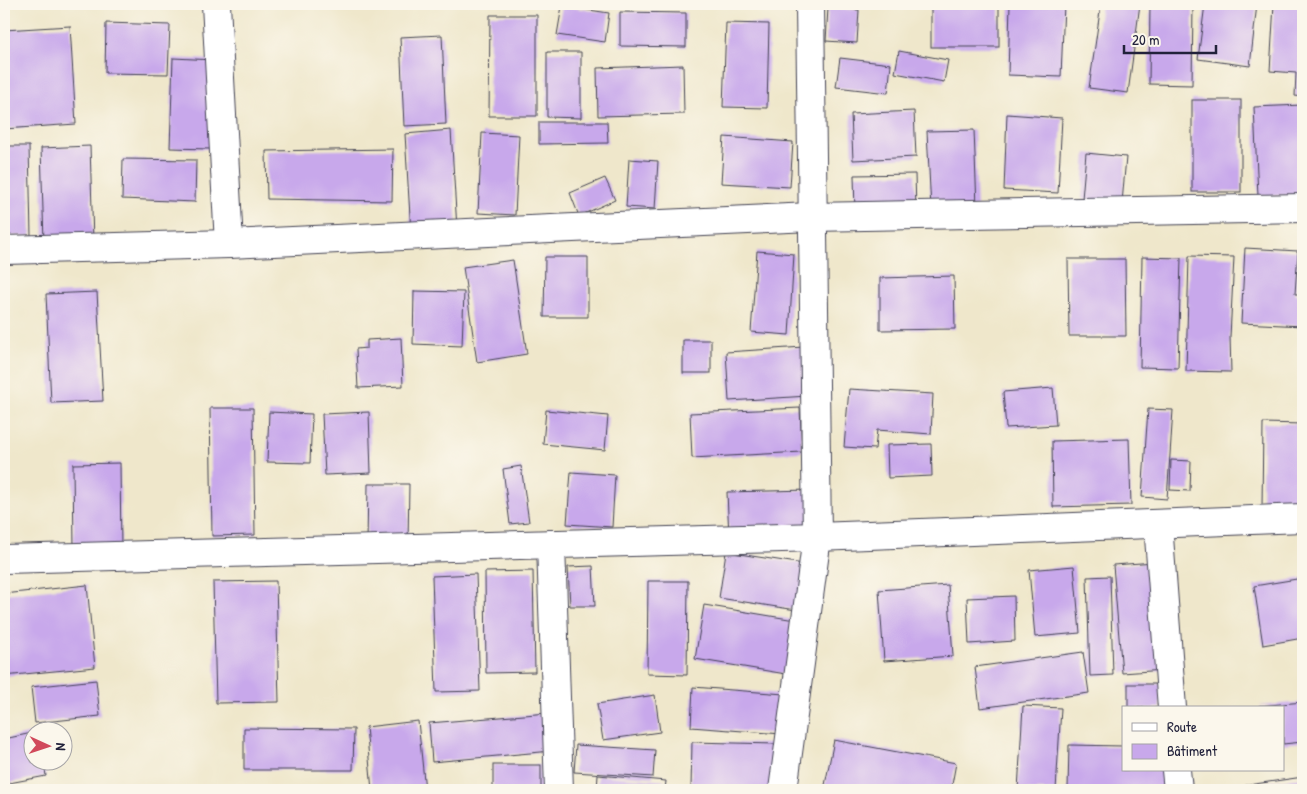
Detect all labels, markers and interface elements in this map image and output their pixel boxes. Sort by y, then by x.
scale bar [1124,22,1217,54]
text: 20 m [1132,29,1159,50]
legend [1122,706,1284,772]
text: Route [1167,716,1197,737]
north arrow [22,722,72,772]
text: Bâtiment [1167,740,1218,761]
text: N [52,742,71,751]

